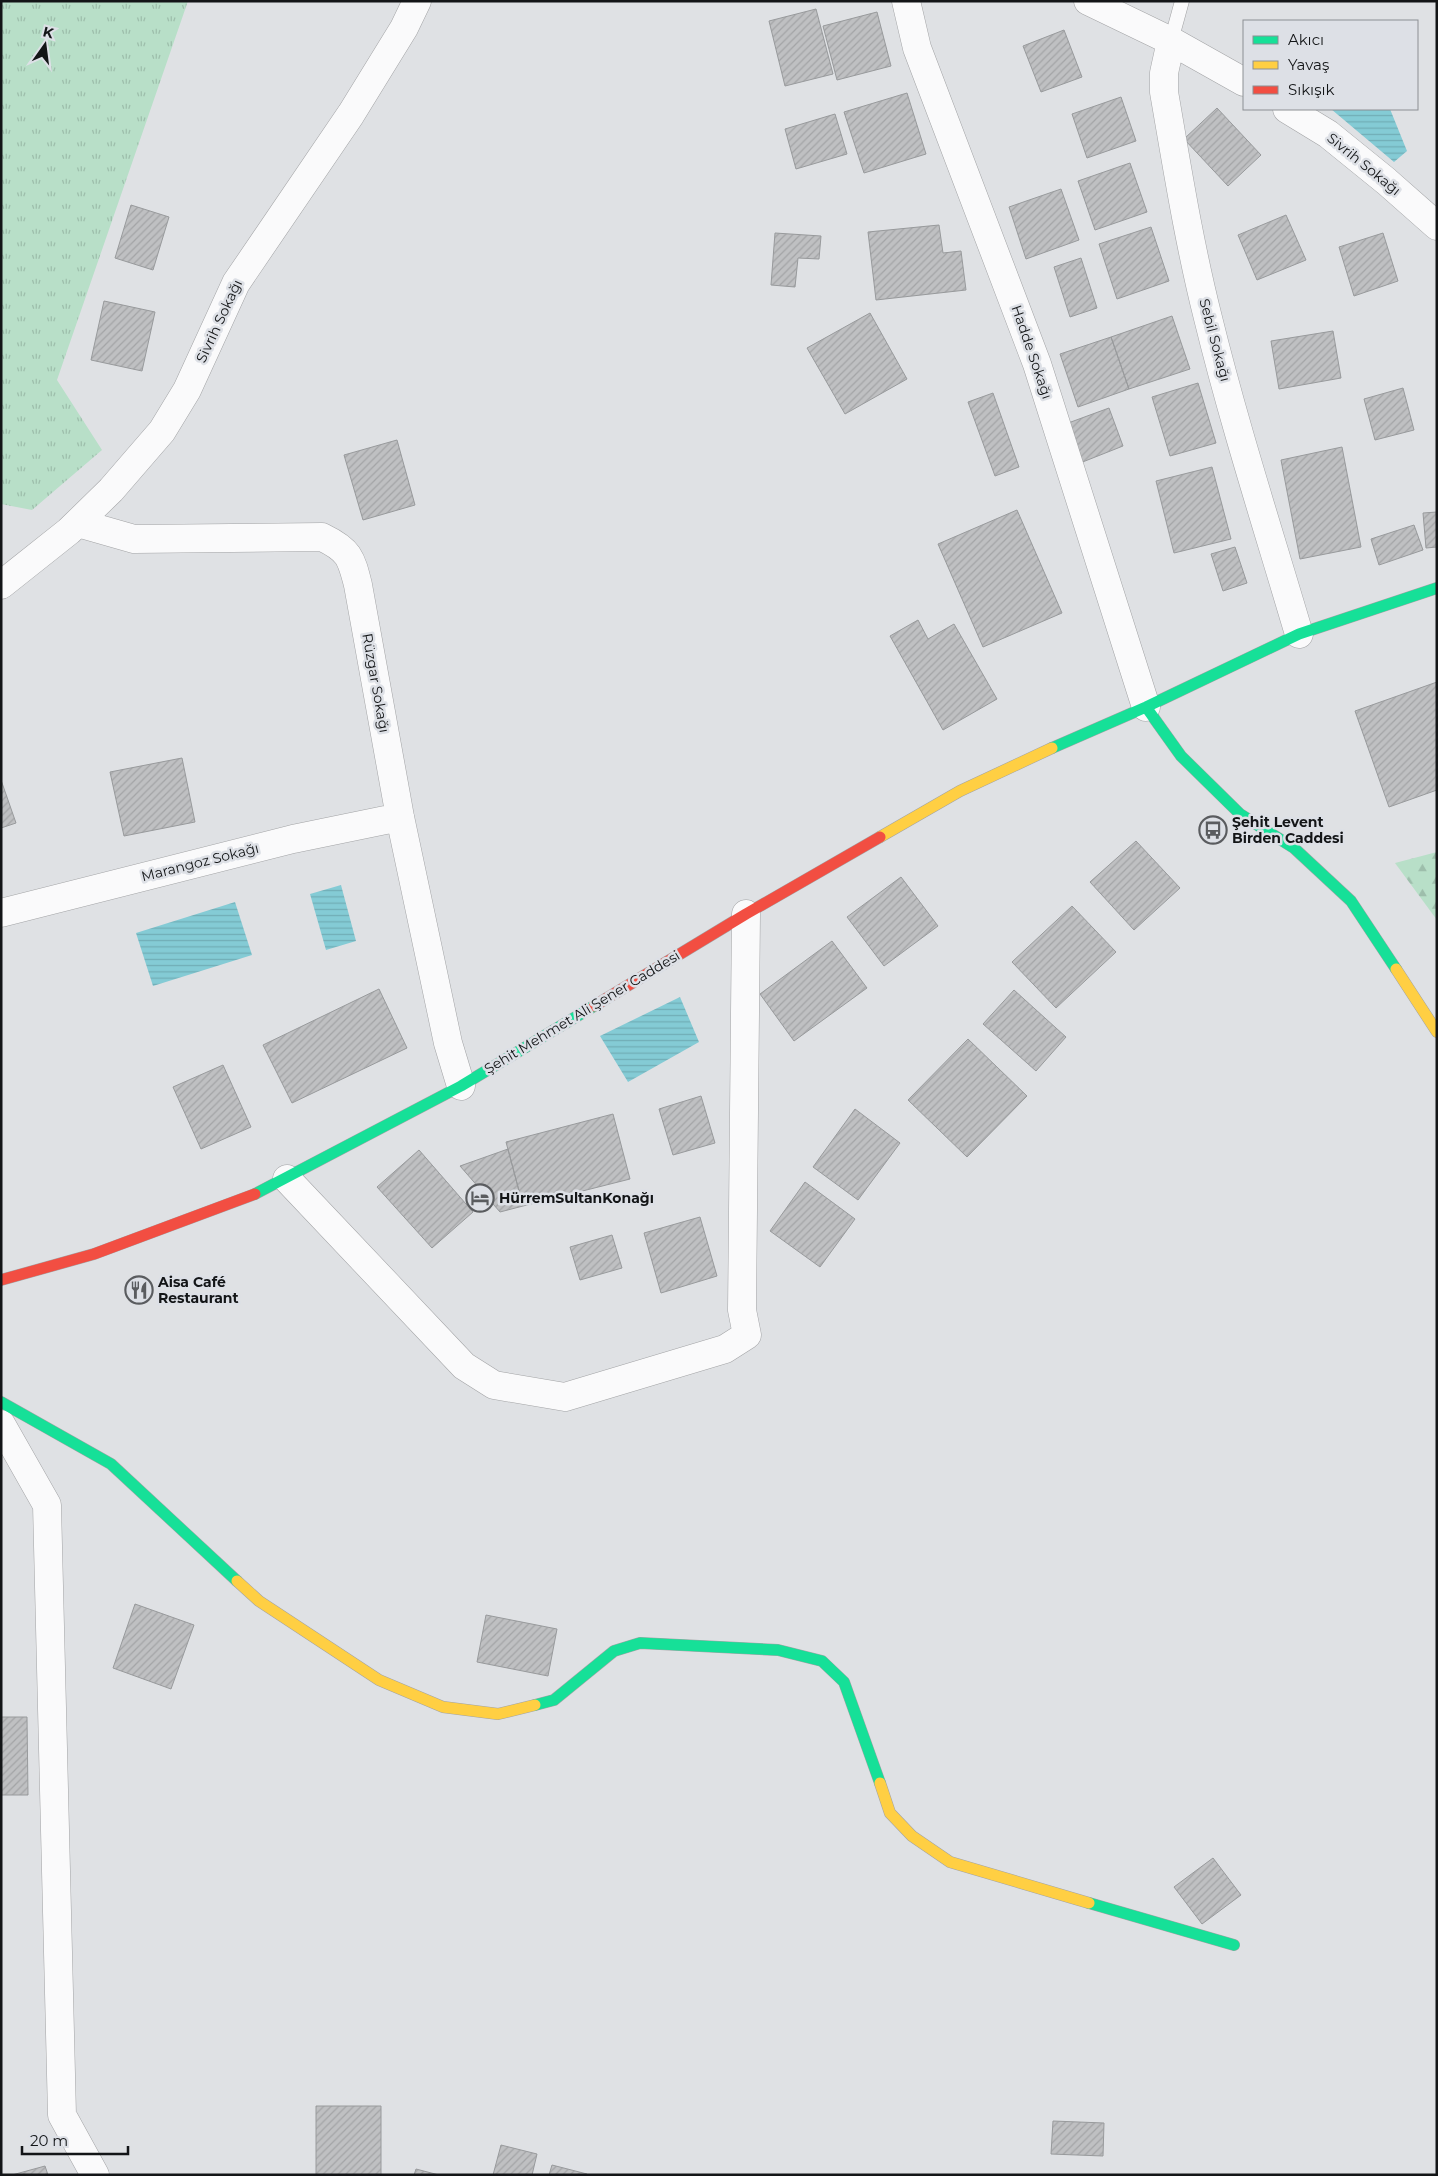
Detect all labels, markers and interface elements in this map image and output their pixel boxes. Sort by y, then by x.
north arrow [20,20,70,70]
legend [1243,20,1418,110]
text: K [41,22,56,43]
text: Akıcı [1288,30,1324,49]
text: Yavaş [1288,55,1329,74]
text: Sıkışık [1288,80,1335,99]
street label: Sivrih Sokağı [1324,129,1404,199]
street label: Sivrih Sokağı [192,277,246,365]
street label: Sebil Sokağı [1195,297,1235,383]
street label: Hadde Sokağı [1008,303,1056,401]
street label: Rüzgar Sokağı [358,632,394,734]
place label: Şehit Levent Birden Caddesi [1232,813,1344,847]
bus stop icon: Şehit Levent Birden Caddesi [1198,815,1228,845]
street label: Marangoz Sokağı [139,839,261,885]
street label: Şehit Mehmet Ali Şener Caddesi [481,946,683,1078]
hotel icon: HürremSultanKonağı [465,1183,495,1213]
place label: HürremSultanKonağı [499,1189,654,1207]
place label: Aisa Café Restaurant [157,1273,239,1307]
restaurant icon: Aisa Café Restaurant [124,1275,154,1305]
scale bar [22,2124,129,2156]
text: 20 m [30,2131,68,2150]

